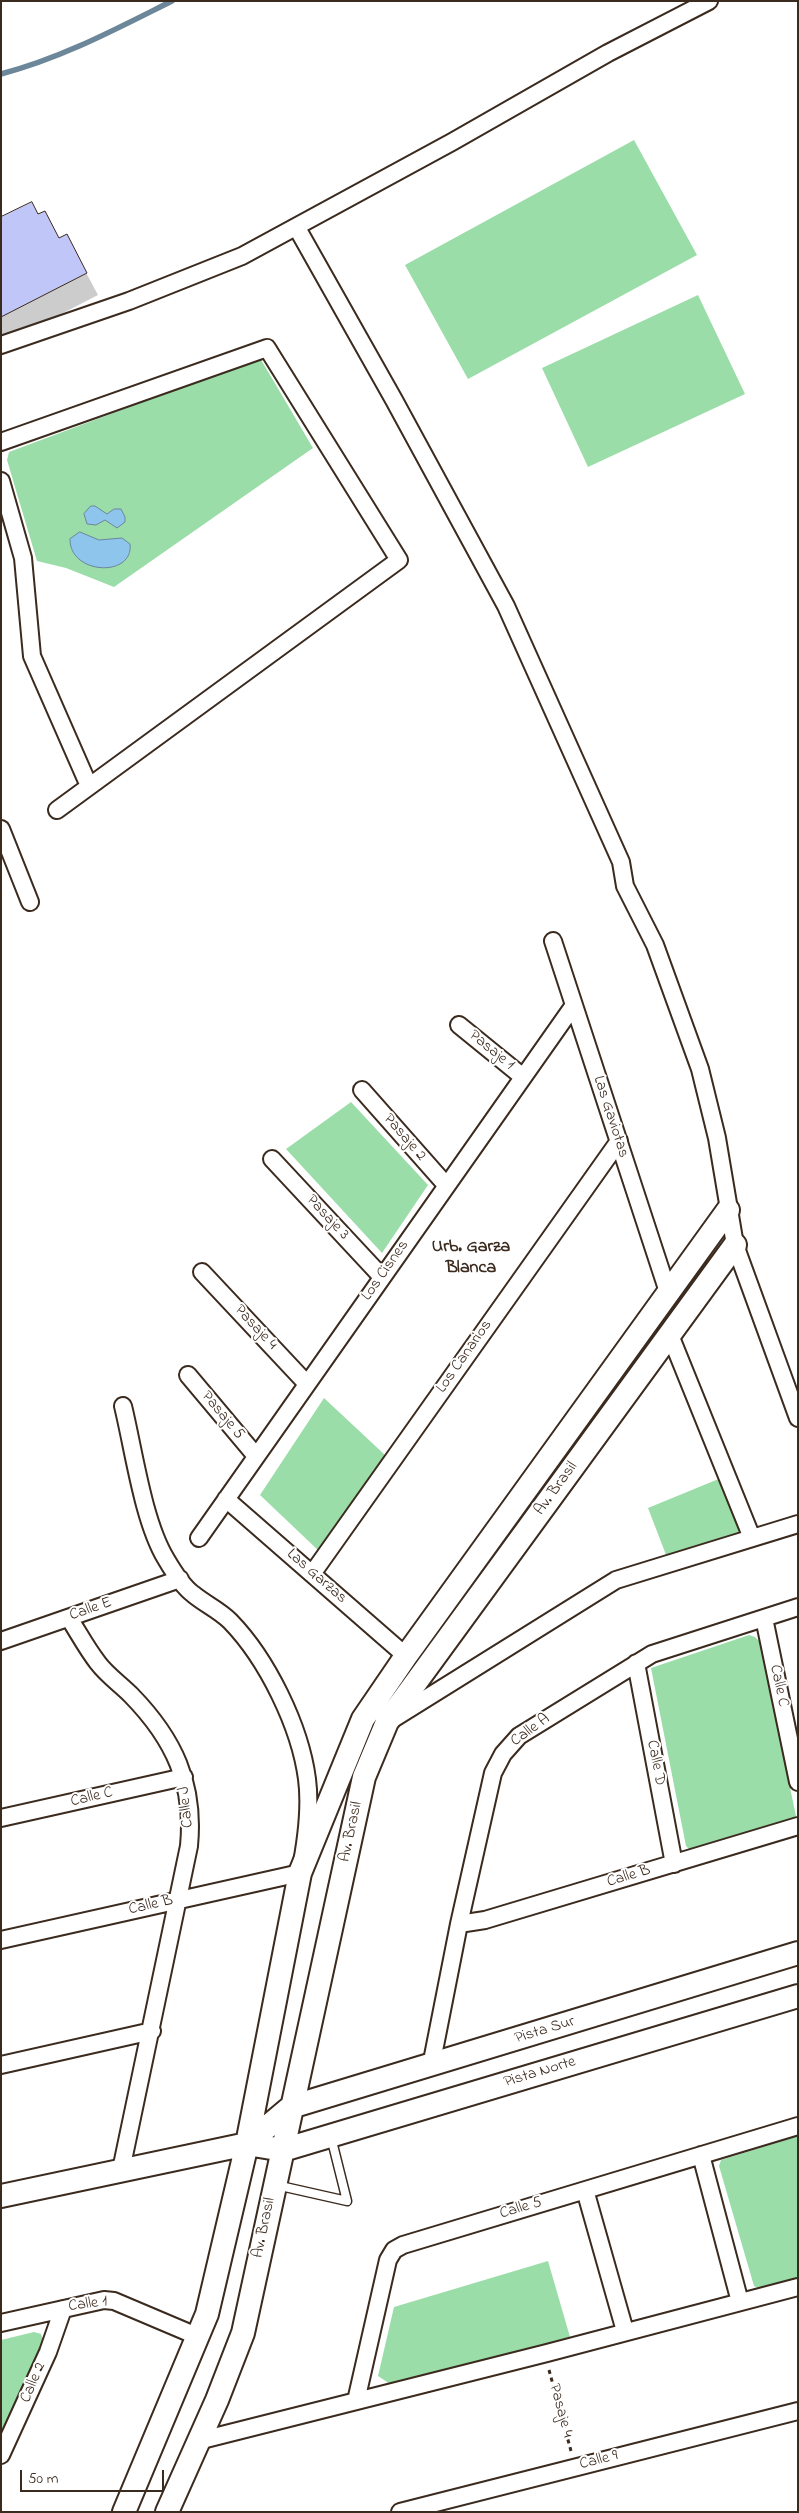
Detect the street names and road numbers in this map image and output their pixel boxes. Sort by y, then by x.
street label: Pasaje 1 [464,1027,518,1075]
street label: Las Gaviotas [588,1074,632,1160]
street label: Pasaje 2 [378,1111,430,1165]
street label: Pasaje 3 [301,1191,353,1245]
street label: Los Cisnes [358,1237,414,1305]
street label: Pasaje 4 [229,1301,281,1355]
street label: Los Canarios [433,1317,497,1397]
street label: Pasaje 5 [196,1388,248,1444]
street label: Av. Brasil [531,1459,583,1519]
street label: Las Garzas [282,1546,350,1608]
street label: Calle E [67,1594,115,1626]
street label: Calle C [764,1663,792,1709]
street label: Calle A [508,1710,554,1752]
street label: Calle D [641,1739,669,1787]
street label: Calle C [69,1784,115,1812]
street label: Calle J [175,1785,199,1829]
street label: Av. Brasil [336,1800,368,1864]
street label: Calle B [605,1861,653,1893]
street label: Calle B [127,1892,175,1920]
street label: Pista Sur [513,2013,577,2049]
street label: Pista Norte [502,2053,578,2093]
street label: Calle 5 [498,2194,544,2224]
street label: Av. Brasil [249,2196,281,2260]
street label: Calle 1 [67,2293,109,2317]
street label: Calle 2 [17,2360,51,2406]
street label: Pasaje 4 [544,2382,576,2440]
street label: Calle 9 [578,2447,620,2475]

